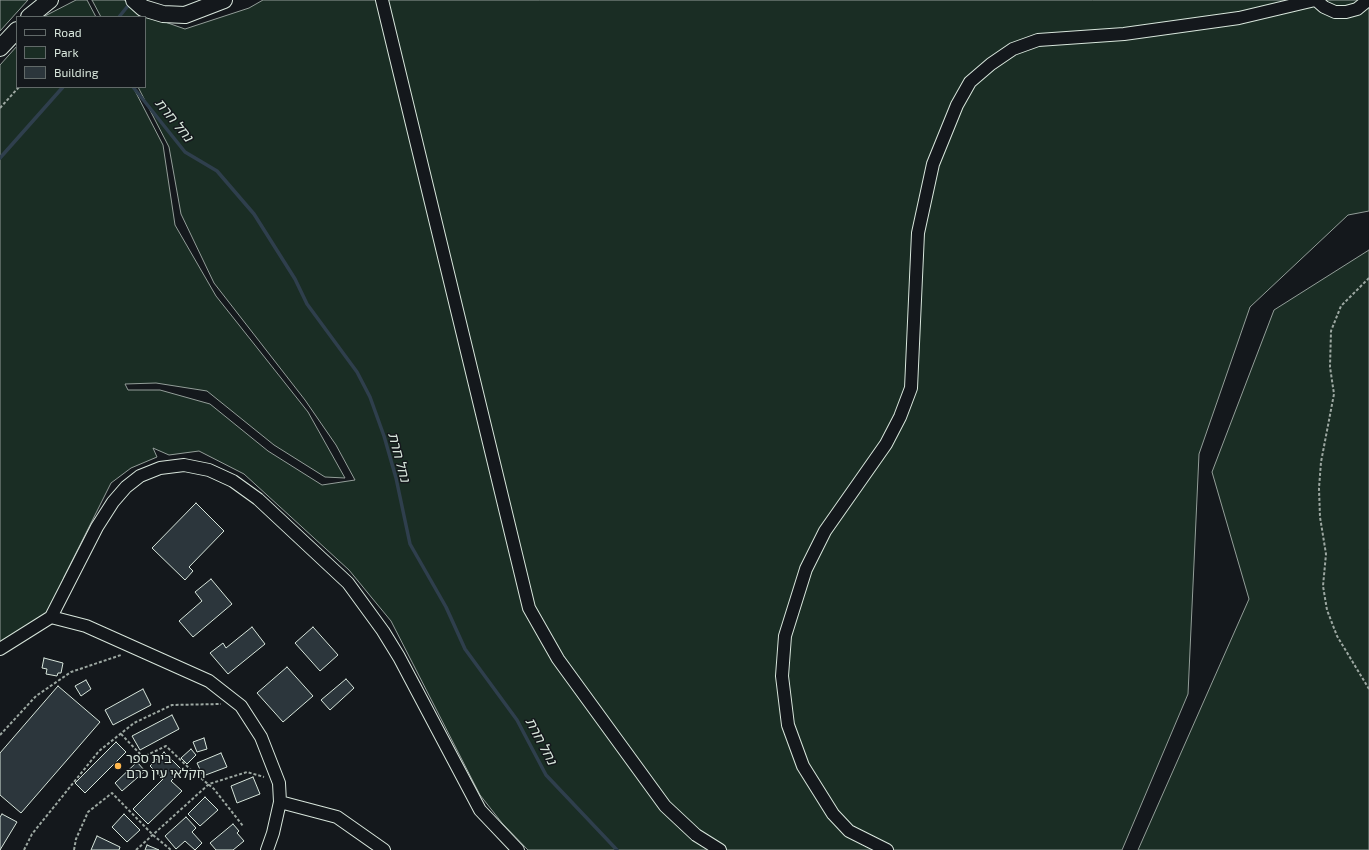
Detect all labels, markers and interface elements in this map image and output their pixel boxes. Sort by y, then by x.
legend [16,16,146,88]
text: Road [54,25,82,39]
text: Park [54,45,79,59]
text: Building [54,65,98,79]
water label: נחל חרת [151,95,197,145]
water label: נחל חרת [384,430,414,484]
water label: נחל חרת [522,715,560,767]
place label: בית ספר חקלאי עין כרם [126,751,205,782]
marker: בית ספר חקלאי עין כרם [113,761,123,771]

